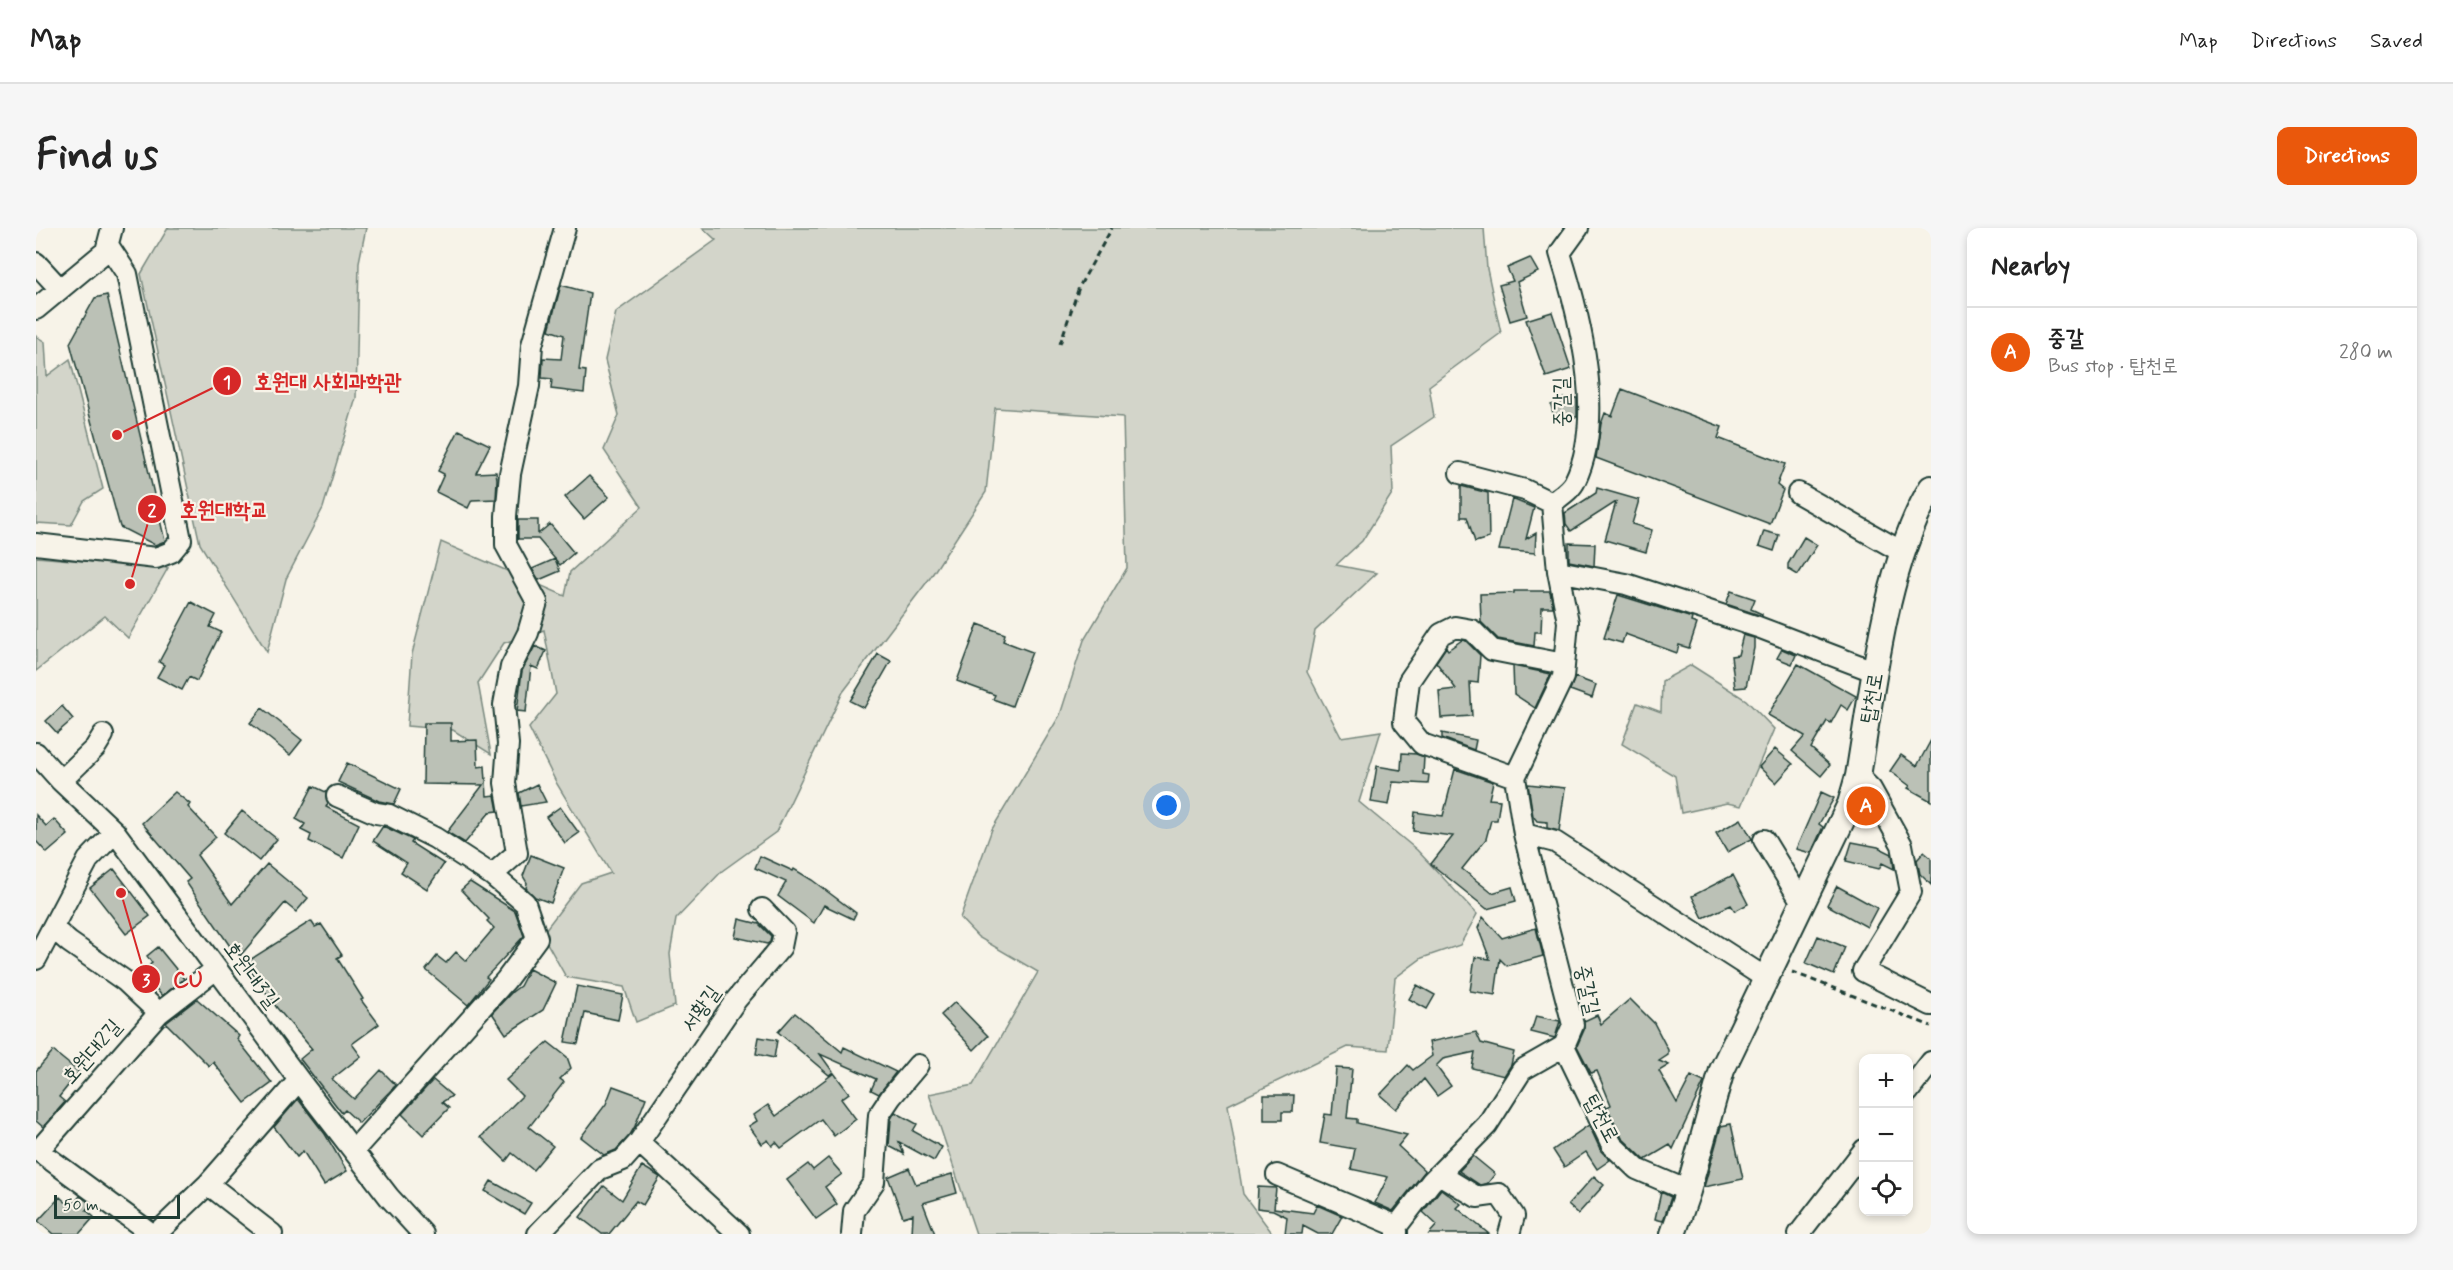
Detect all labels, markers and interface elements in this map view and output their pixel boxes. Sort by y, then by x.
text: Map [30,23,81,60]
text: Map [2179,27,2218,55]
text: Directions [2251,27,2337,55]
text: Saved [2370,27,2423,55]
button: Directions [2277,127,2417,185]
text: Find us [36,129,158,184]
text: Nearby [1991,250,2070,284]
text: 중갈 [2048,325,2083,353]
text: A [2004,339,2017,366]
text: 280 m [2339,339,2393,366]
text: Bus stop · 탑천로 [2048,353,2178,380]
callout: 호원대 사회과학관 [212,361,414,401]
text: 호원대 사회과학관 [254,369,402,397]
text: 1 [223,371,231,395]
street label: 중갈길 [1548,376,1576,428]
callout: 호원대학교 [137,489,280,529]
text: 호원대학교 [180,497,268,525]
text: 2 [148,499,157,523]
street label: 탑천로 [1854,671,1890,725]
pin: A [1846,784,1886,828]
your location [1152,791,1181,820]
street label: 호원대3길 [217,936,285,1014]
callout: CU [131,959,215,999]
street label: 중갈길 [1568,962,1606,1018]
text: CU [173,967,203,995]
text: 3 [142,969,151,993]
street label: 서황길 [675,980,727,1038]
street label: 호원대2길 [56,1013,128,1091]
map controls [1859,1054,1913,1216]
button: + [1859,1054,1913,1108]
street label: 탑천로 [1577,1090,1625,1148]
button: − [1859,1108,1913,1162]
button: locate [1859,1162,1913,1216]
scale bar [54,1192,180,1220]
text: 50 m [63,1195,99,1216]

